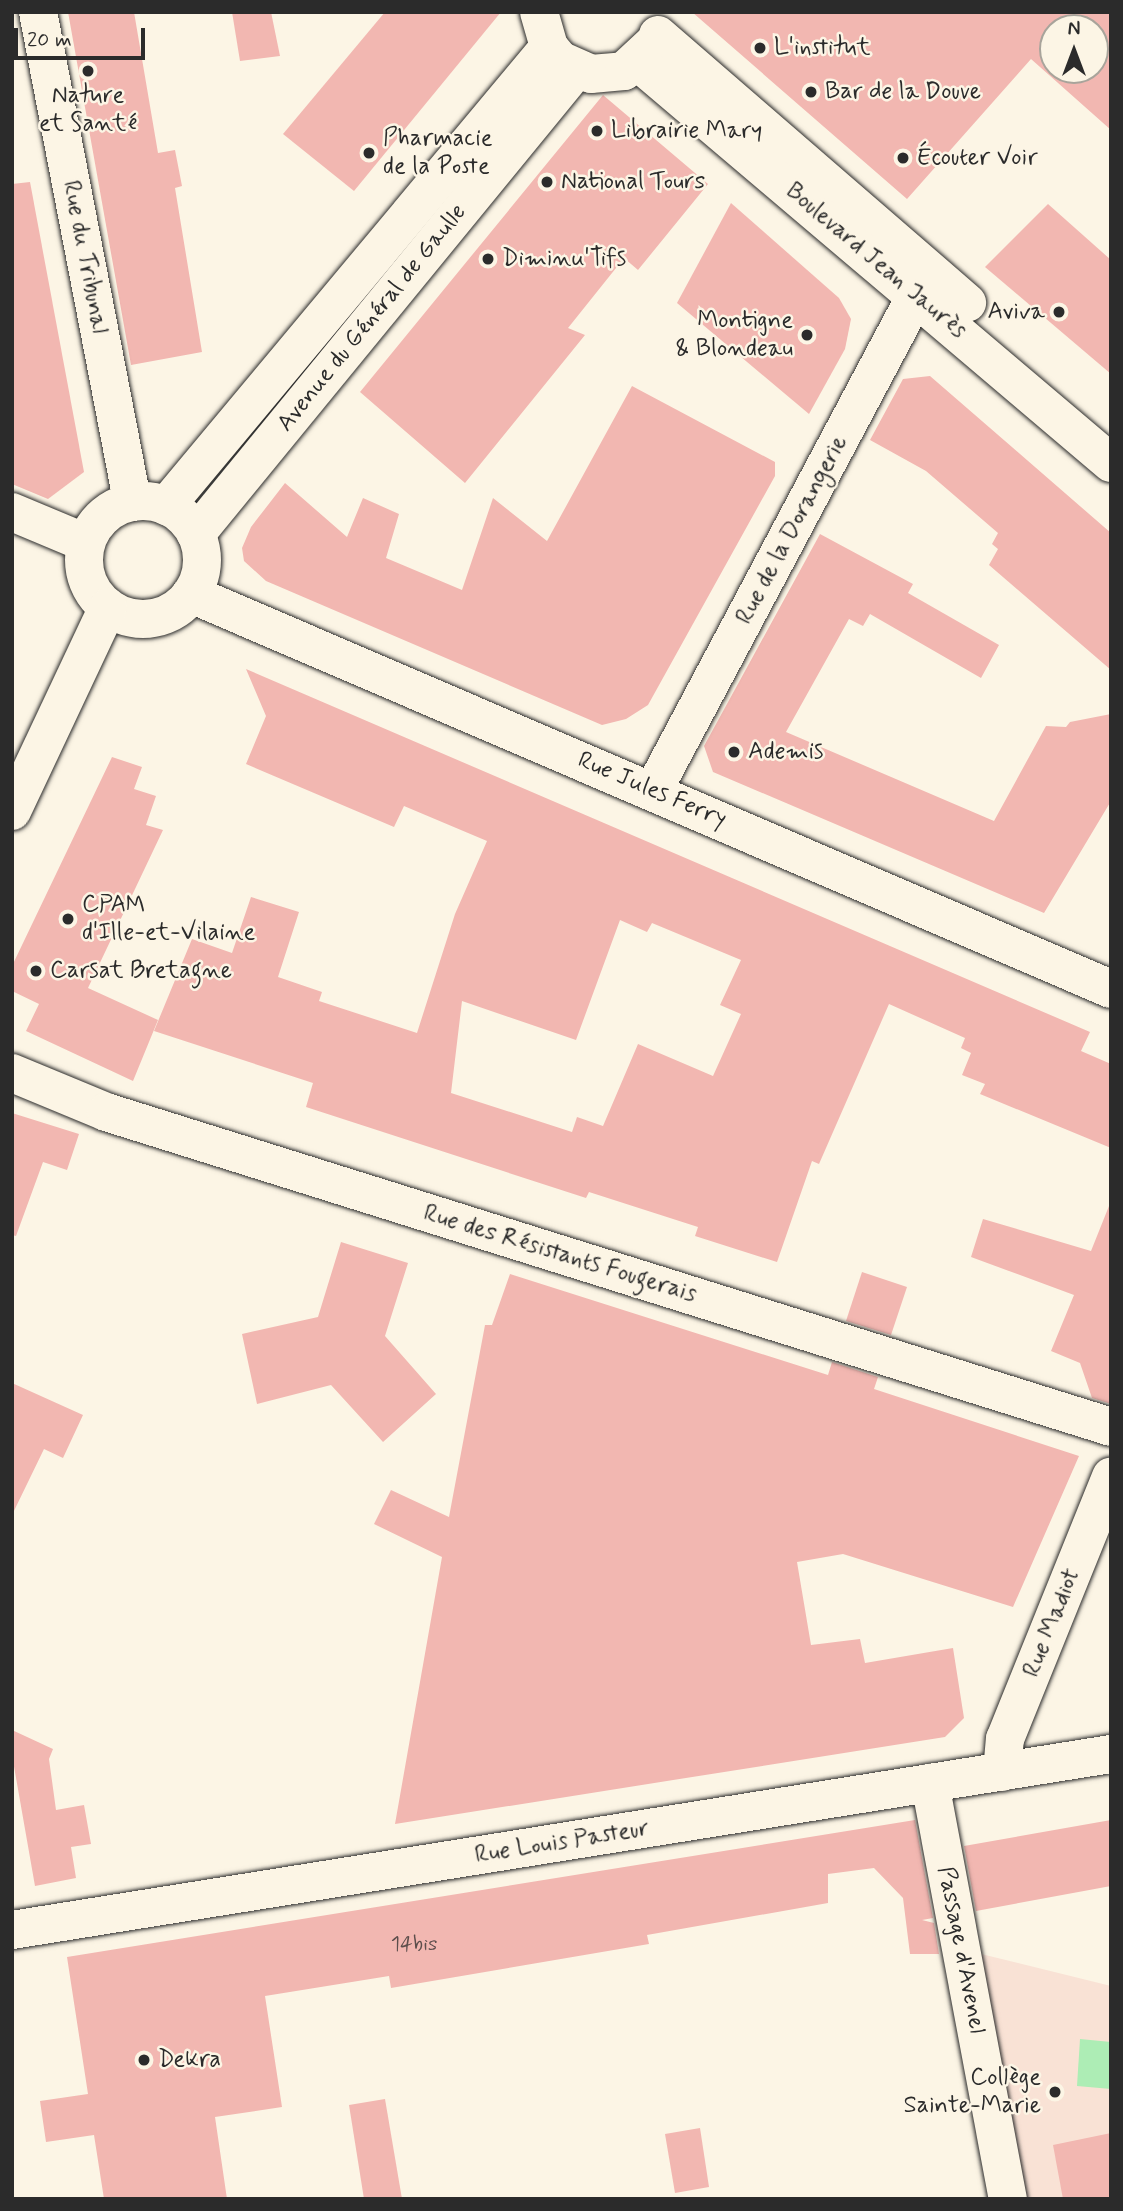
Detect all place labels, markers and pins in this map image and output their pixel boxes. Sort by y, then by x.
place label: L'institut [774,34,871,62]
marker: L'institut [752,40,768,56]
marker: Nature et Santé [80,63,96,79]
place label: Bar de la Douve [825,78,981,106]
place label: Nature et Santé [42,82,134,138]
marker: Bar de la Douve [803,84,819,100]
place label: Librairie Mary [611,117,760,145]
marker: Librairie Mary [589,123,605,139]
place label: Pharmacie de la Poste [383,125,493,181]
place label: Écouter Voir [917,144,1038,172]
marker: Pharmacie de la Poste [361,145,377,161]
marker: Écouter Voir [895,150,911,166]
place label: National Tours [561,168,701,196]
marker: National Tours [539,174,555,190]
place label: Diminu'Tifs [502,245,626,273]
marker: Diminu'Tifs [480,251,496,267]
place label: Aviva [987,298,1045,326]
marker: Aviva [1051,304,1067,320]
place label: Montigne & Blondeau [676,307,793,363]
marker: Montigne & Blondeau [799,327,815,343]
place label: Ademis [748,738,823,766]
marker: Ademis [726,744,742,760]
place label: CPAM d'Ille-et-Vilaine [82,891,255,947]
marker: CPAM d'Ille-et-Vilaine [60,911,76,927]
place label: Carsat Bretagne [50,957,222,985]
marker: Carsat Bretagne [28,963,44,979]
place label: Dekra [158,2046,221,2074]
marker: Dekra [136,2052,152,2068]
place label: Collège Sainte-Marie [903,2064,1041,2120]
marker: Collège Sainte-Marie [1047,2084,1063,2100]

